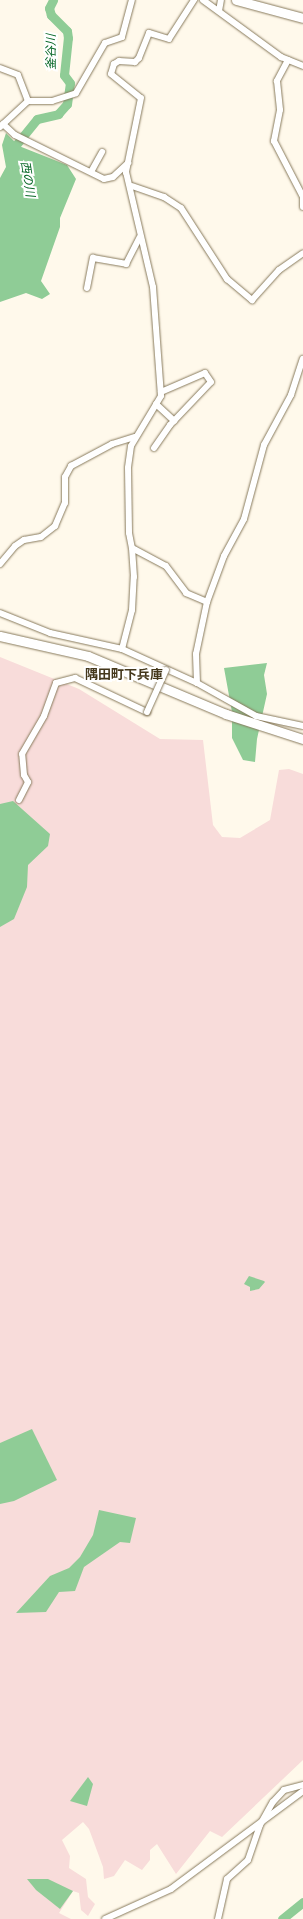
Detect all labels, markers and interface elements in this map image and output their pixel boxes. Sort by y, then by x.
water label: 釜谷川 [45,34,59,70]
water label: 西の川 [17,160,37,198]
district label: 隅田町下兵庫 [85,667,163,683]

